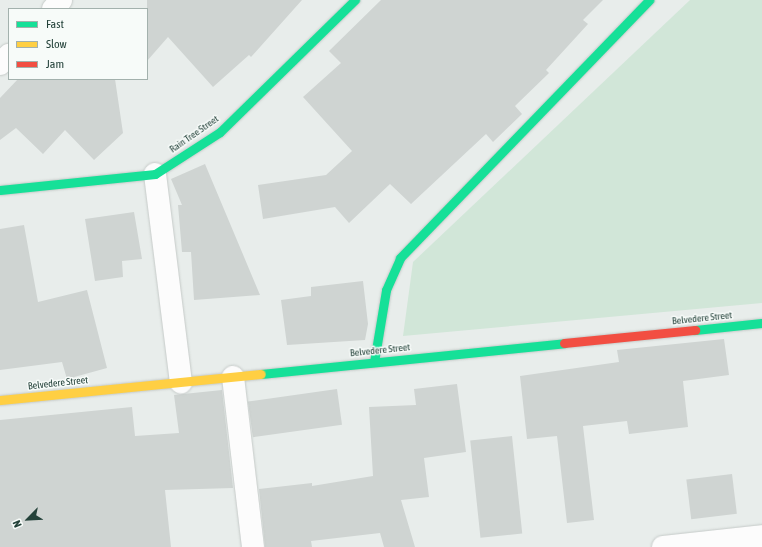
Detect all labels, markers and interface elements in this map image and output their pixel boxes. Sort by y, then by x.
legend [8,8,148,80]
text: Fast [46,17,64,31]
text: Slow [46,37,67,51]
text: Jam [46,57,64,71]
street label: Rain Tree Street [167,113,221,155]
street label: Belvedere Street [671,309,733,327]
street label: Belvedere Street [349,341,411,359]
street label: Belvedere Street [27,374,89,392]
north arrow [8,499,48,539]
text: N [10,518,24,529]

